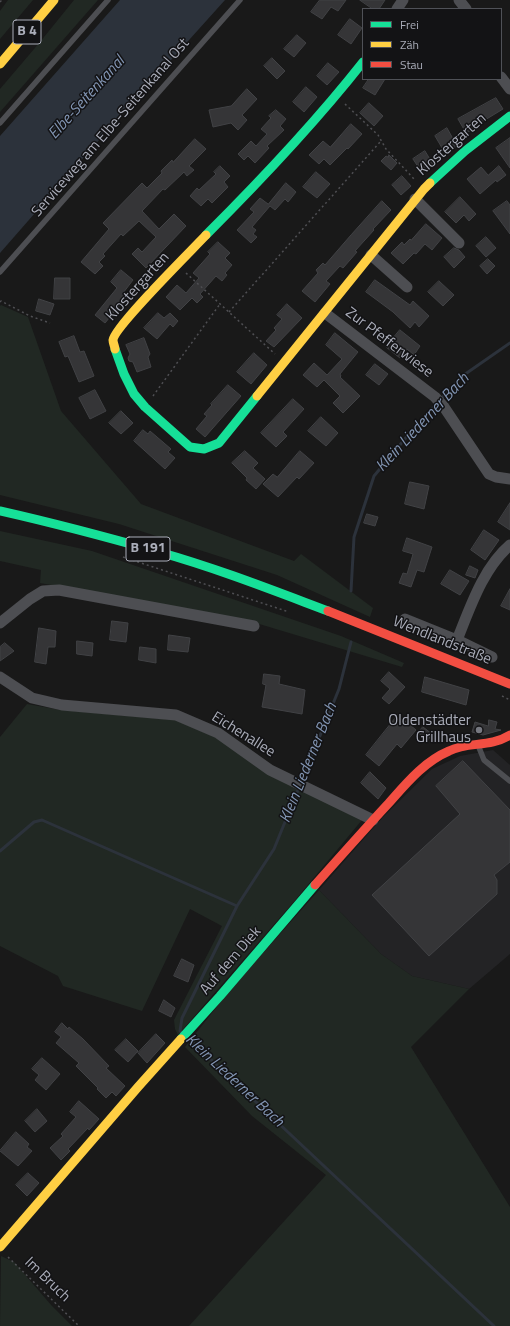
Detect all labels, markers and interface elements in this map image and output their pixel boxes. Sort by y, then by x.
legend [362,8,502,80]
text: Frei [400,15,419,34]
road number: B 4 [13,20,41,44]
street label: Serviceweg am Elbe-Seitenkanal Ost [28,35,194,221]
text: Zäh [400,35,419,54]
water label: Elbe-Seitenkanal [45,53,129,143]
text: Stau [400,55,423,74]
street label: Klostergarten [414,110,490,180]
street label: Klostergarten [102,249,174,325]
street label: Zur Pfefferwiese [342,304,436,382]
water label: Klein Liederner Bach [372,370,474,476]
road number: B 191 [126,537,170,561]
street label: Wendlandstraße [390,613,494,669]
water label: Klein Liederner Bach [276,700,342,826]
street label: Eichenallee [208,708,278,762]
place label: Oldenstädter Grillhaus [388,712,471,747]
marker: Oldenstädter Grillhaus [474,725,484,735]
street label: Auf dem Diek [197,923,265,999]
water label: Klein Liederner Bach [181,1030,287,1132]
street label: Im Bruch [20,1254,74,1306]

